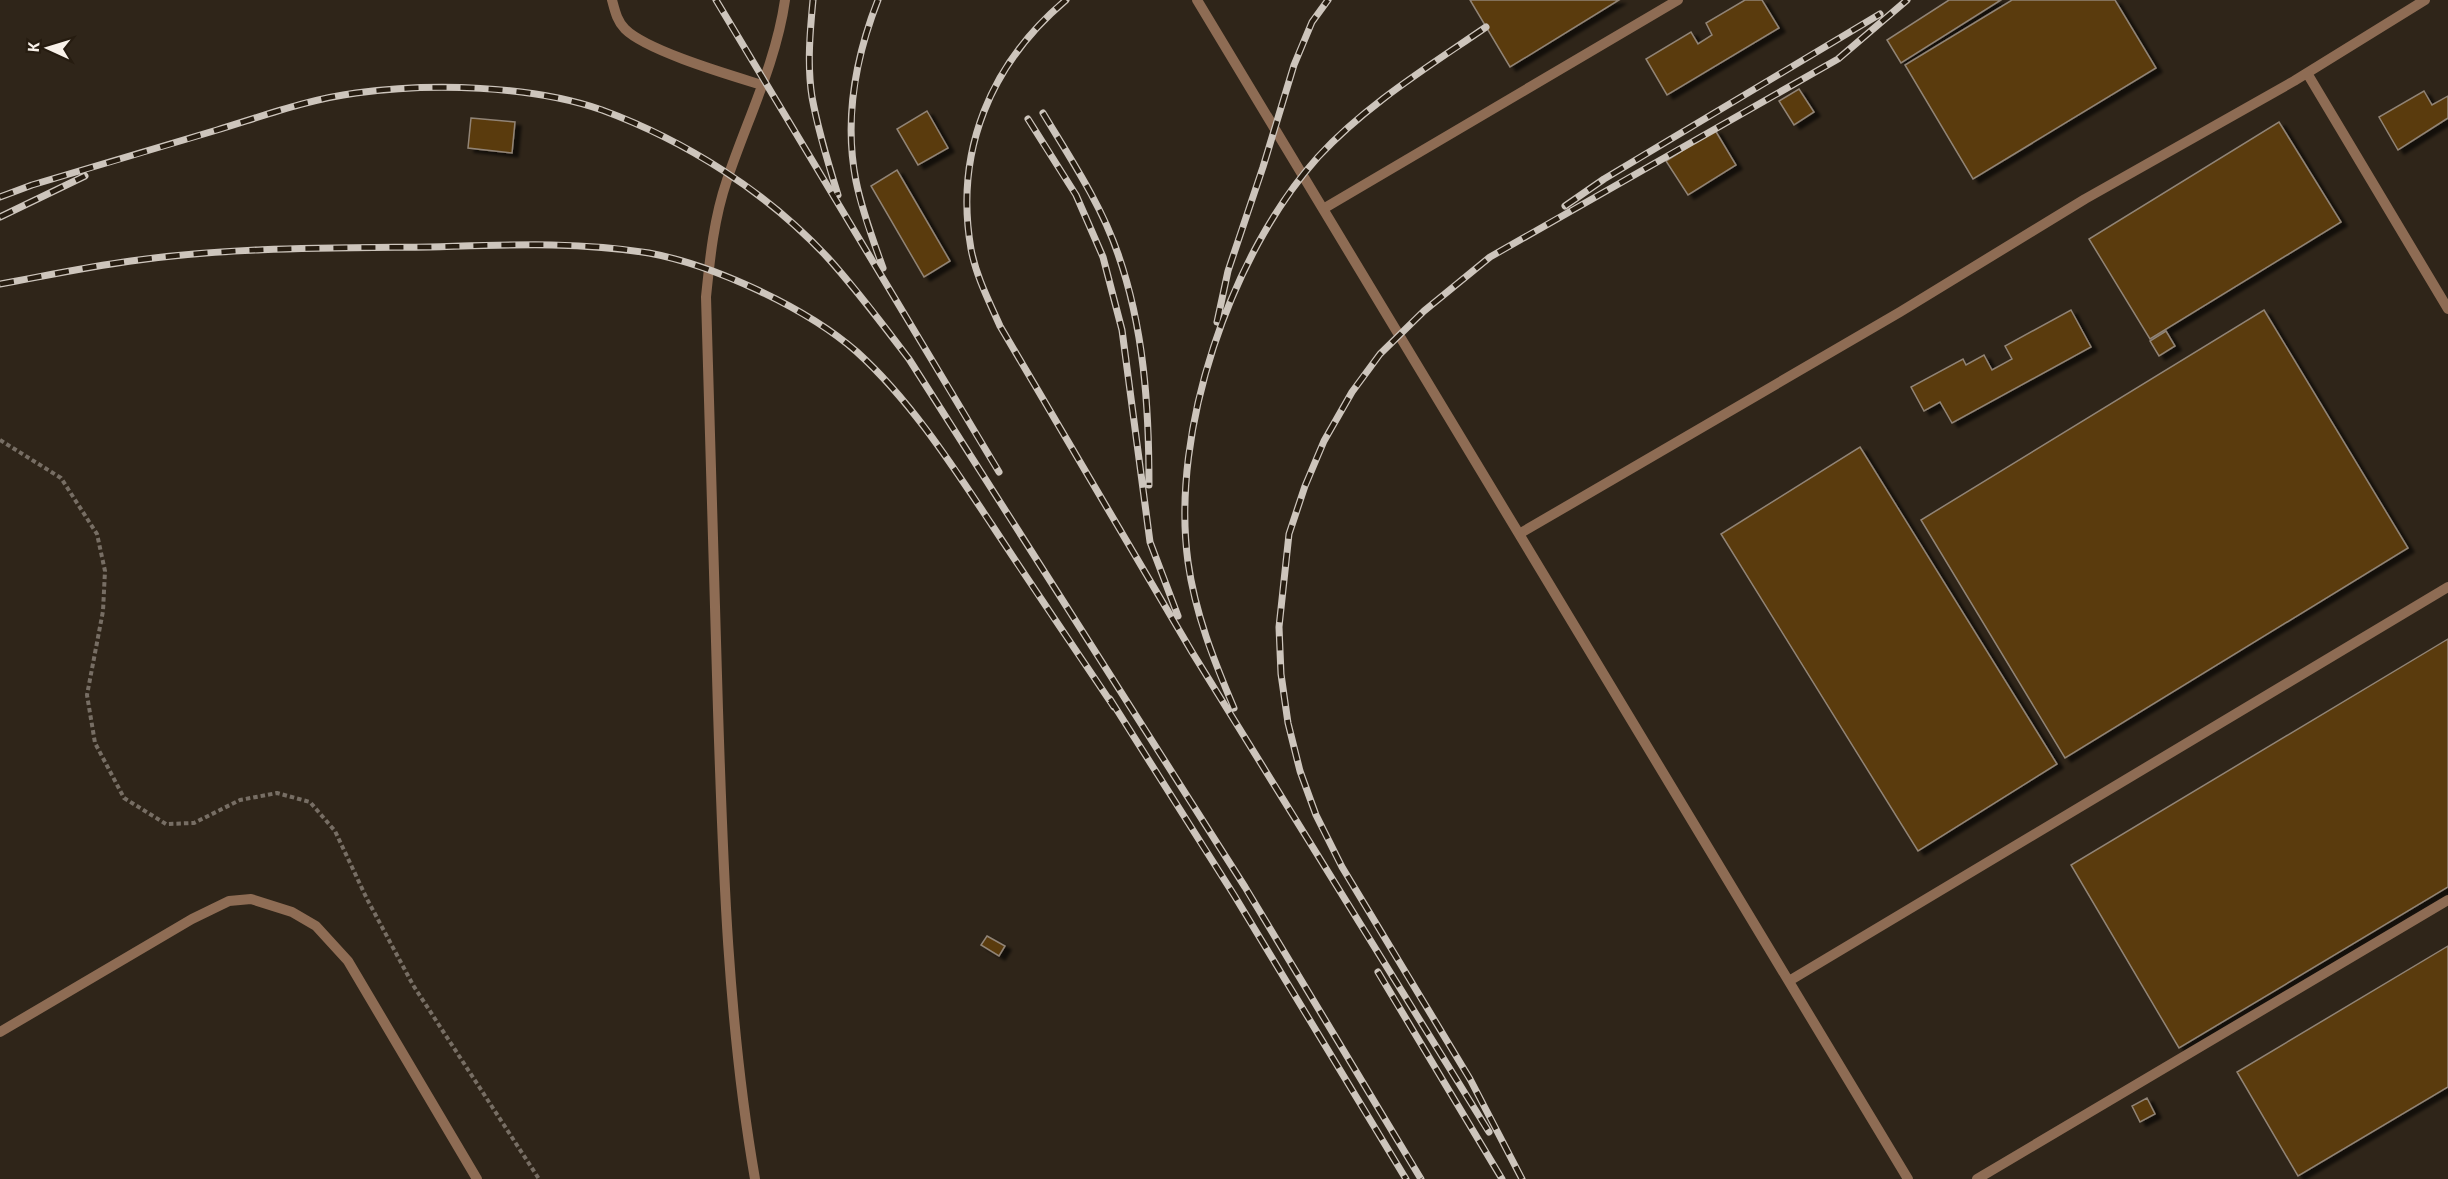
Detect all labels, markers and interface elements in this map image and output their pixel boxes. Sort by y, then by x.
north arrow [18,18,78,78]
text: K [23,40,42,53]

